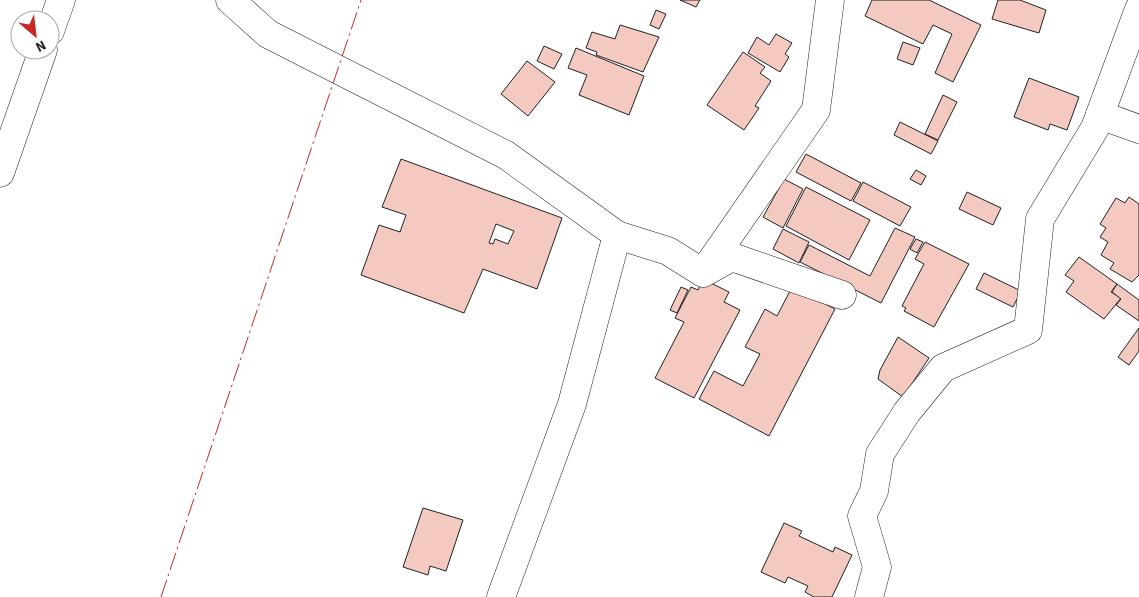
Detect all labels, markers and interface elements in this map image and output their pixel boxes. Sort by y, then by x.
north arrow [10,10,60,60]
text: N [32,35,49,57]

